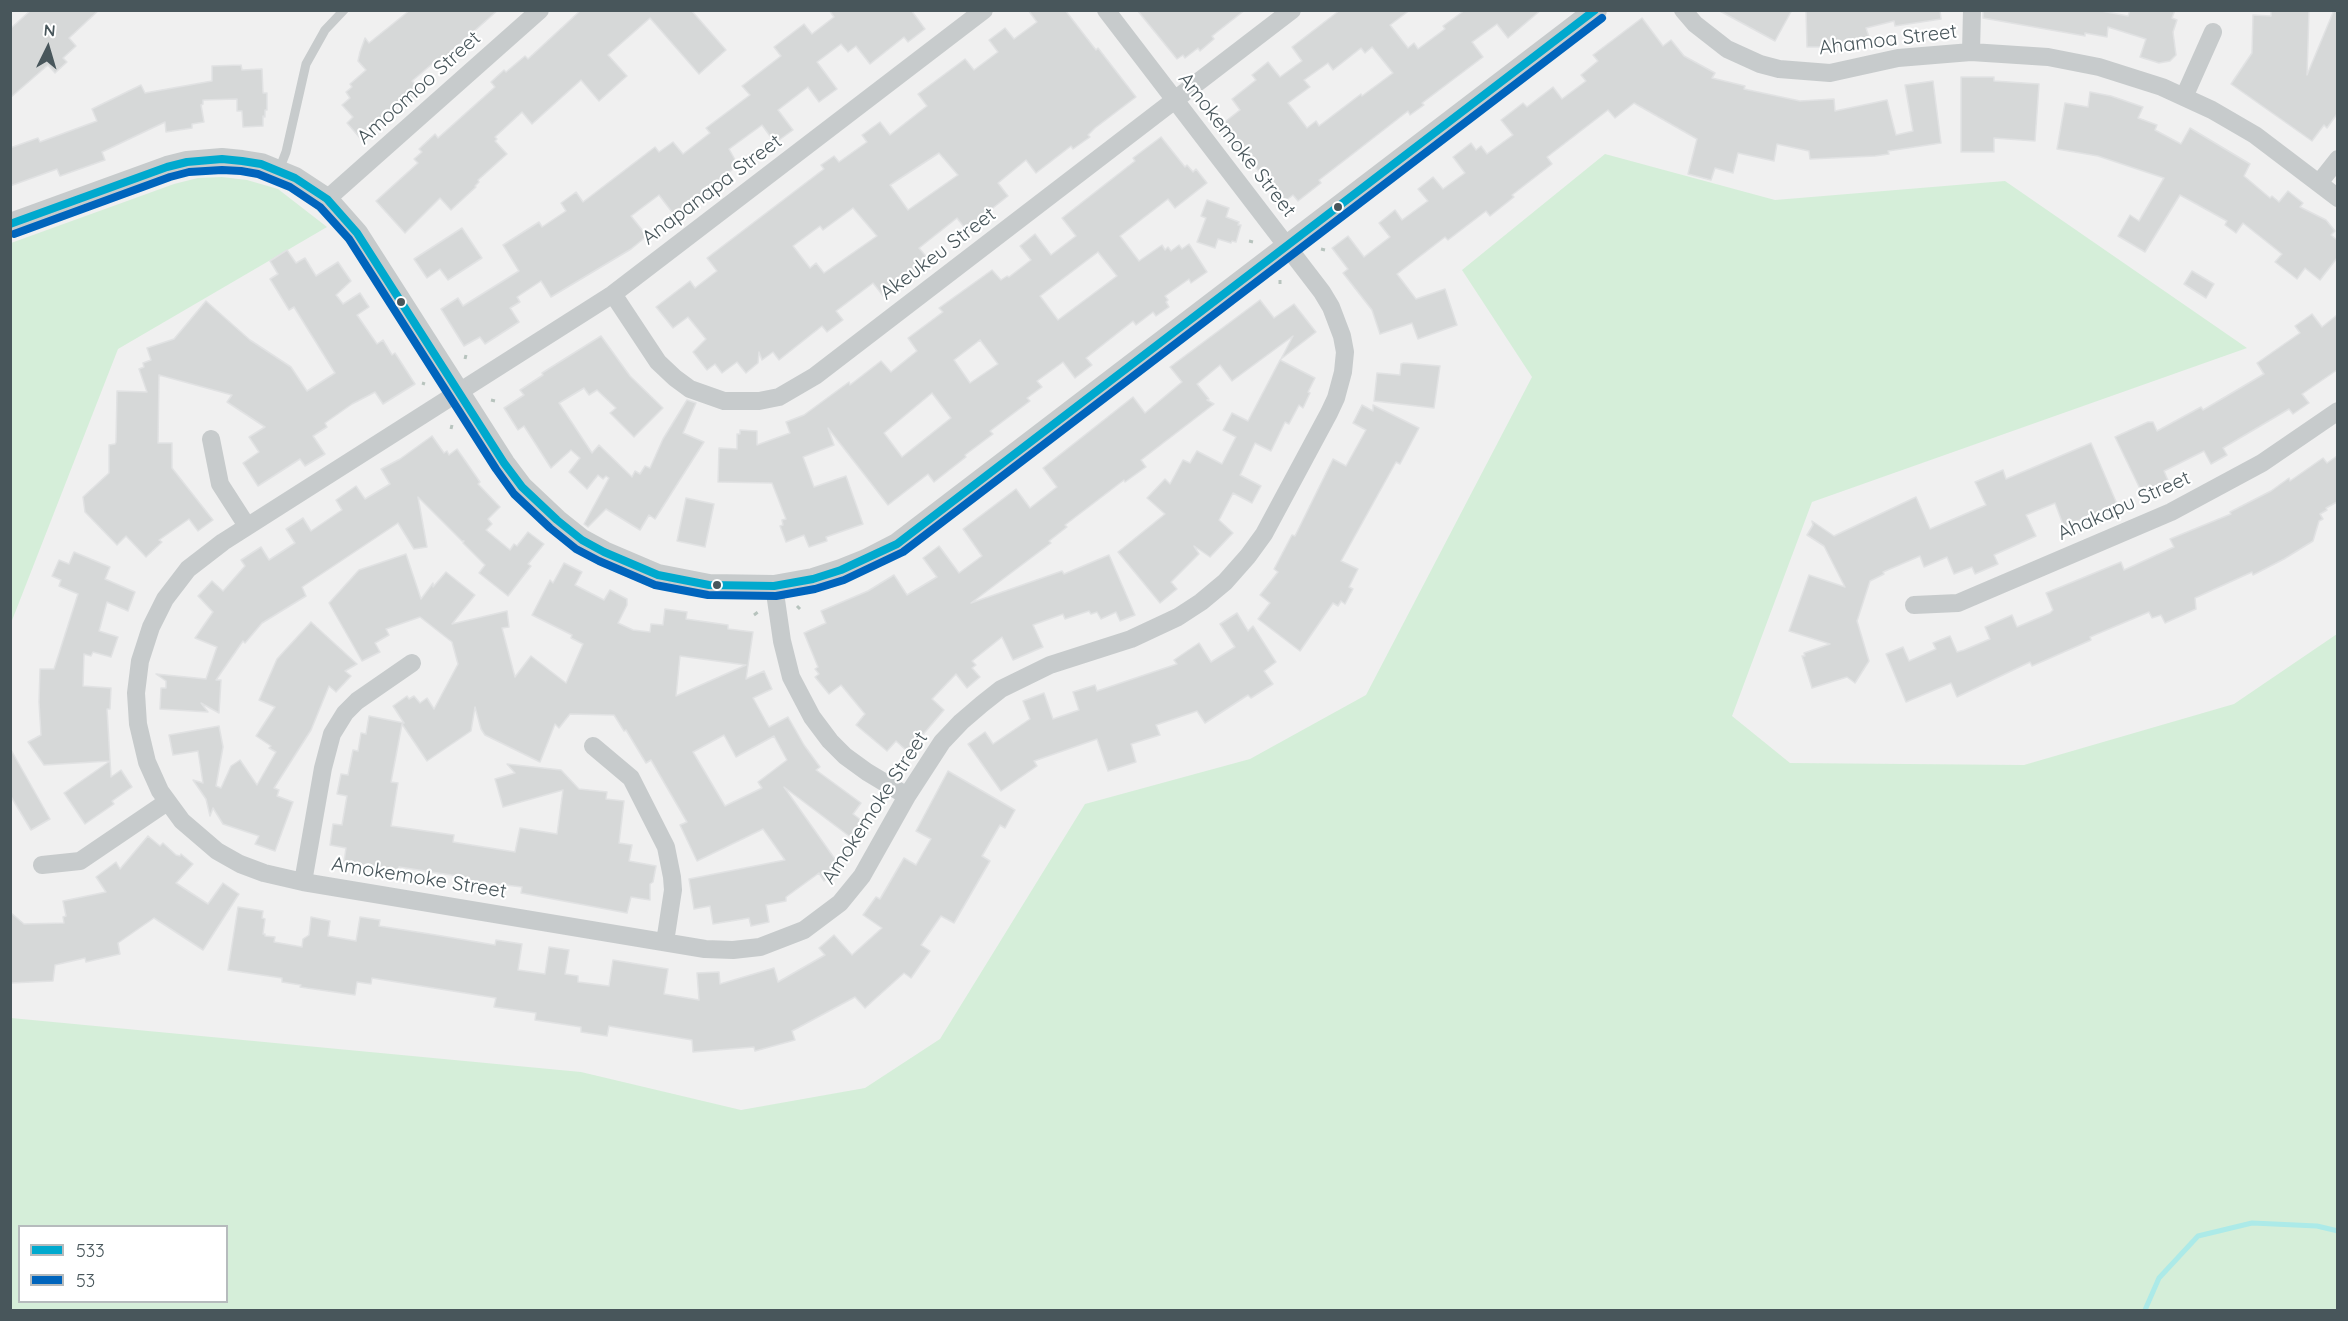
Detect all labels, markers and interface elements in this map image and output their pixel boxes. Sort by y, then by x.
north arrow [18,18,78,78]
text: N [43,20,56,41]
street label: Ahamoa Street [1818,20,1958,60]
street label: Amoomoo Street [352,26,486,150]
street label: Amokemoke Street [1173,68,1301,222]
street label: Anapanapa Street [637,130,787,250]
unlabelled marker [1332,201,1344,213]
street label: Akeukeu Street [875,203,1001,305]
unlabelled marker [395,296,407,308]
street label: Ahakapu Street [2054,466,2194,546]
unlabelled marker [711,579,723,591]
street label: Amokemoke Street [817,727,933,889]
street label: Amokemoke Street [330,852,508,904]
legend [18,1225,228,1303]
text: 533 [76,1239,105,1262]
text: 53 [76,1269,95,1292]

